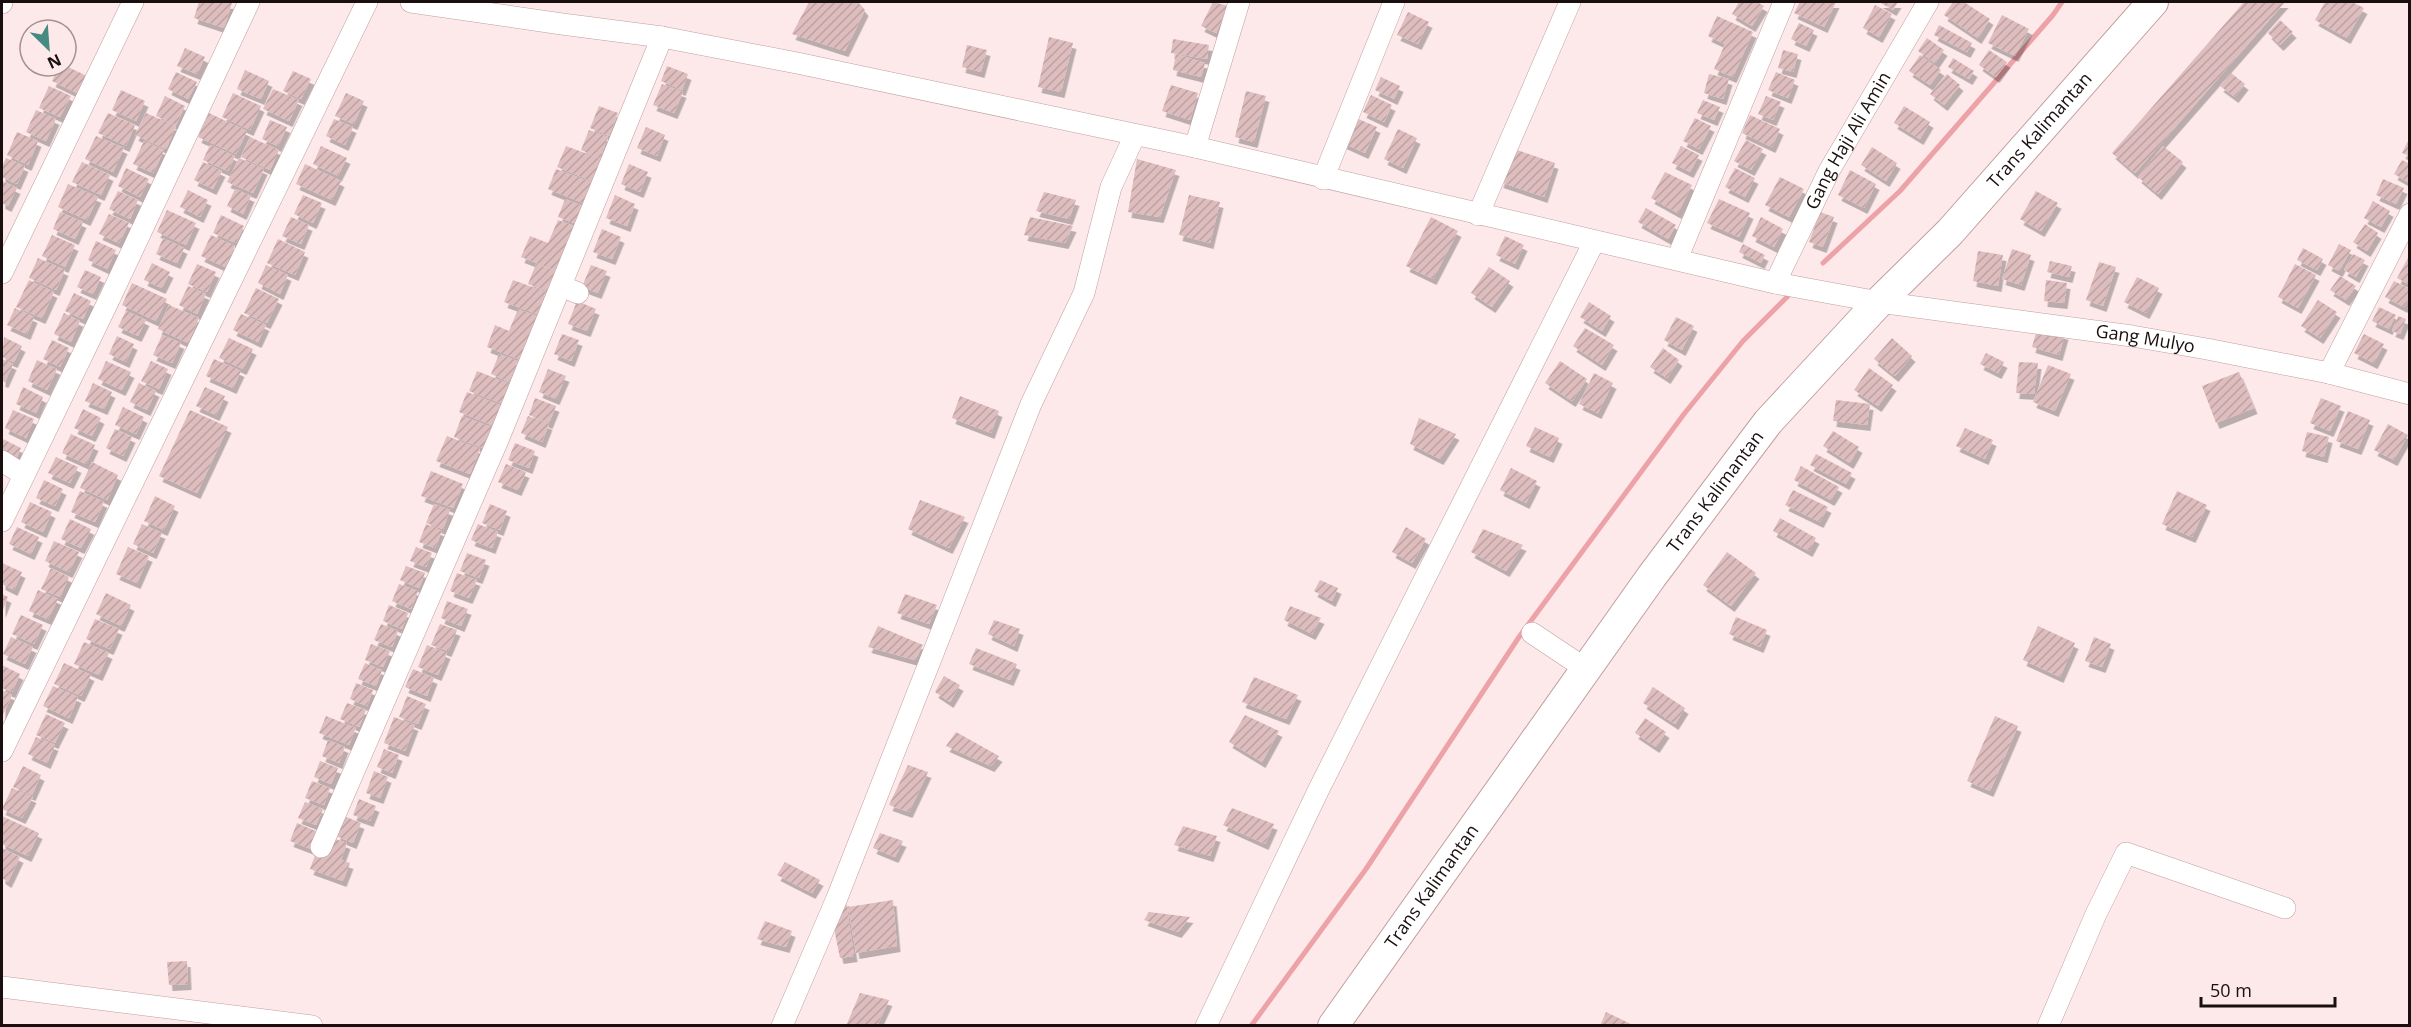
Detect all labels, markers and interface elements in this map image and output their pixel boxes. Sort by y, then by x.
north arrow [18,18,78,78]
text: N [44,49,65,74]
street label: Gang Haji Ali Amin [1799,67,1896,213]
street label: Trans Kalimantan [1981,67,2096,193]
street label: Gang Mulyo [2094,318,2197,358]
street label: Trans Kalimantan [1661,425,1768,557]
street label: Trans Kalimantan [1379,819,1483,953]
scale bar [2201,970,2334,1008]
text: 50 m [2210,978,2252,1002]

